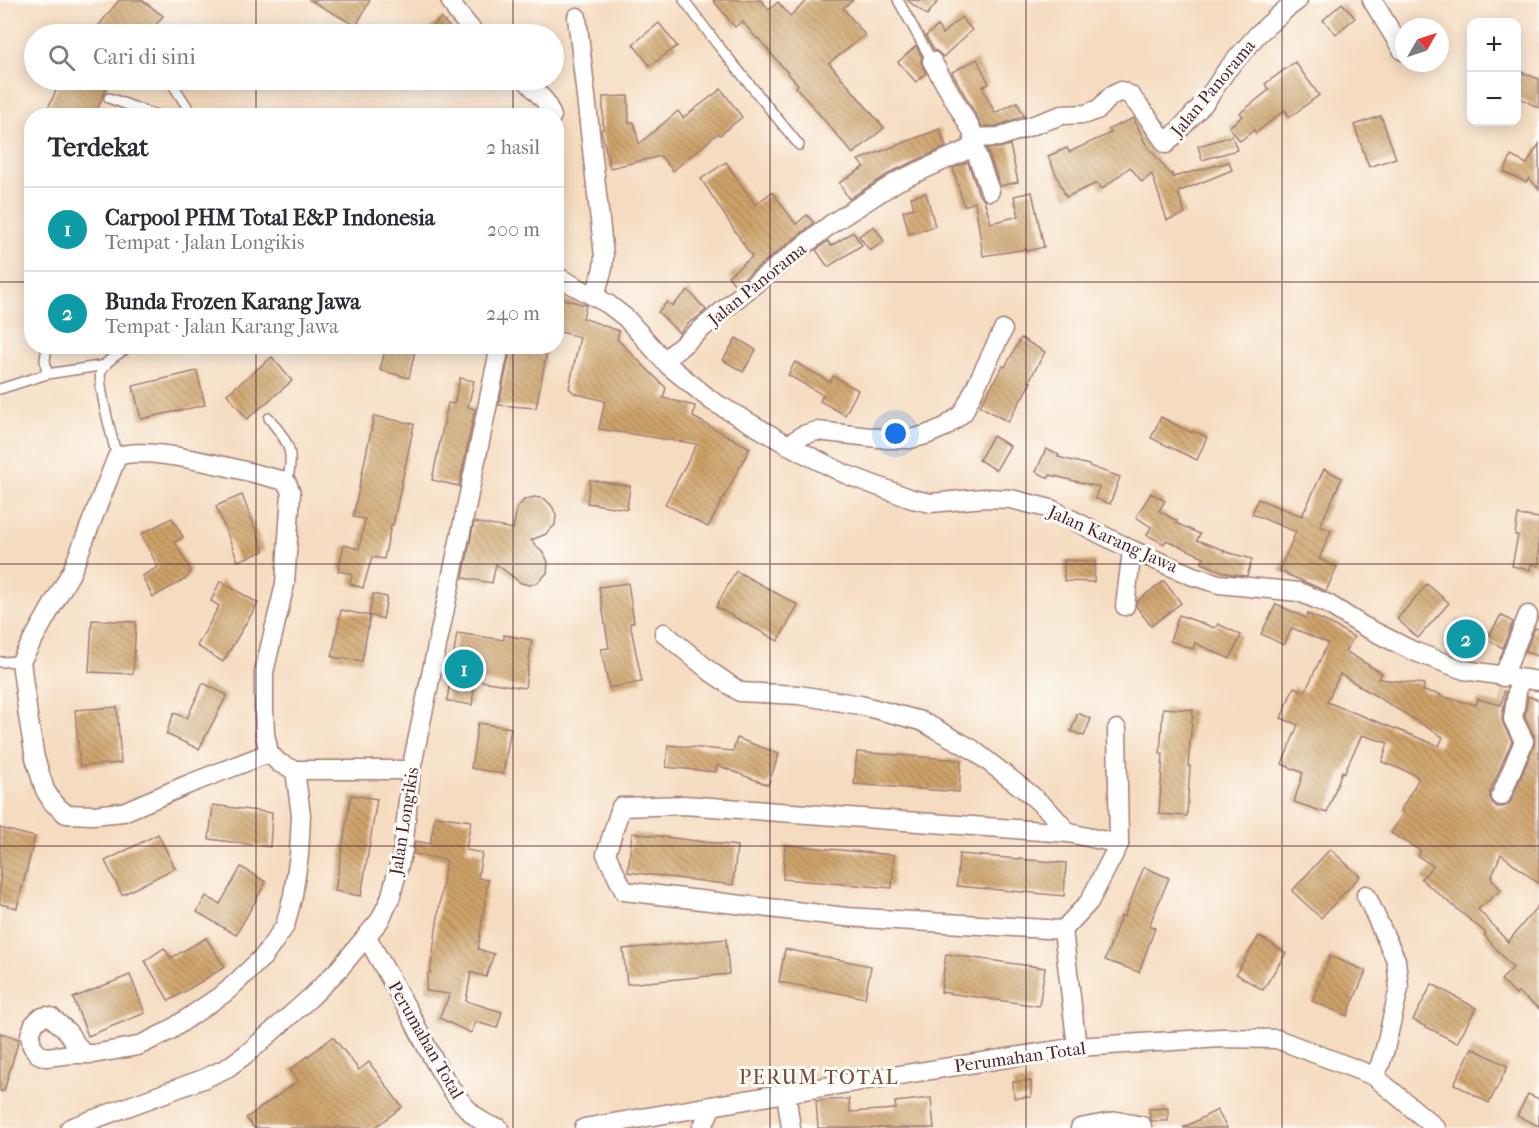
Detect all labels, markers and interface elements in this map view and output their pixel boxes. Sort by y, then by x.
north arrow [1395,18,1449,72]
map controls [1467,18,1521,126]
button: + [1467,18,1521,72]
search box [24,24,564,90]
street label: Jalan Panorama [1166,35,1260,143]
icon: search [45,41,78,74]
text: Cari di sini [93,44,196,70]
button: − [1467,72,1521,126]
text: Terdekat [48,132,149,163]
text: 2 hasil [486,136,540,159]
text: Carpool PHM Total E&P Indonesia [105,205,435,231]
text: 1 [64,218,71,241]
text: 200 m [487,218,540,241]
text: Tempat · Jalan Longikis [105,231,304,254]
street label: Jalan Panorama [703,238,811,332]
text: Bunda Frozen Karang Jawa [105,289,361,315]
text: 2 [62,302,73,325]
text: 240 m [486,302,540,325]
text: Tempat · Jalan Karang Jawa [105,315,338,338]
your location [881,419,910,448]
street label: Jalan Karang Jawa [1043,501,1181,578]
pin: 2 [1446,616,1486,662]
pin: 1 [444,646,484,692]
street label: Jalan Longikis [385,765,423,879]
street label: Perumahan Total [383,978,468,1103]
street label: Perumahan Total [953,1038,1087,1077]
district label: PERUM TOTAL [739,1066,899,1089]

